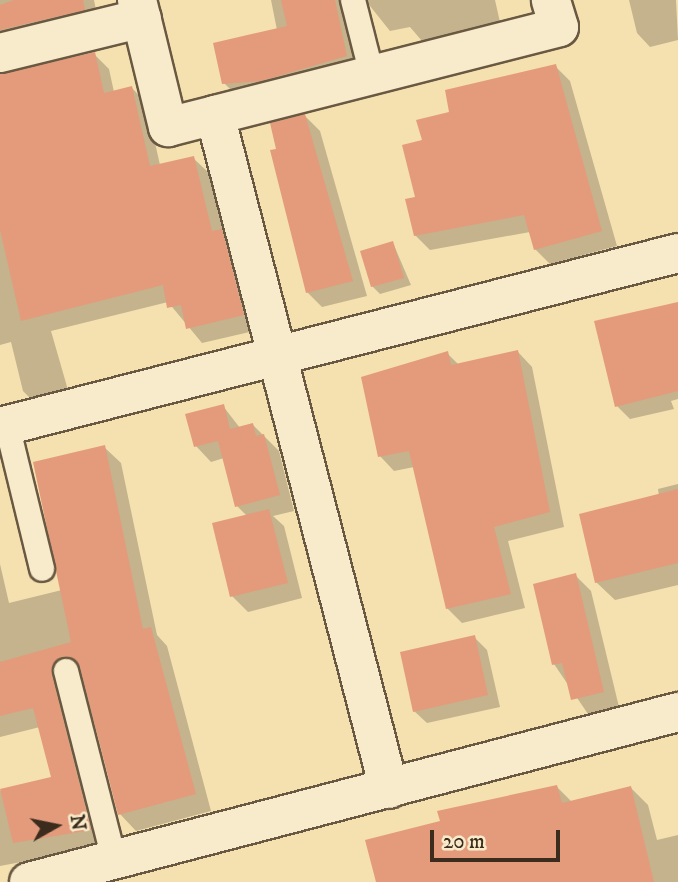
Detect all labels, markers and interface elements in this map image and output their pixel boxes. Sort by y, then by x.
north arrow [21,791,91,861]
text: N [65,813,90,832]
scale bar [433,816,562,860]
text: 20 m [443,829,485,855]

